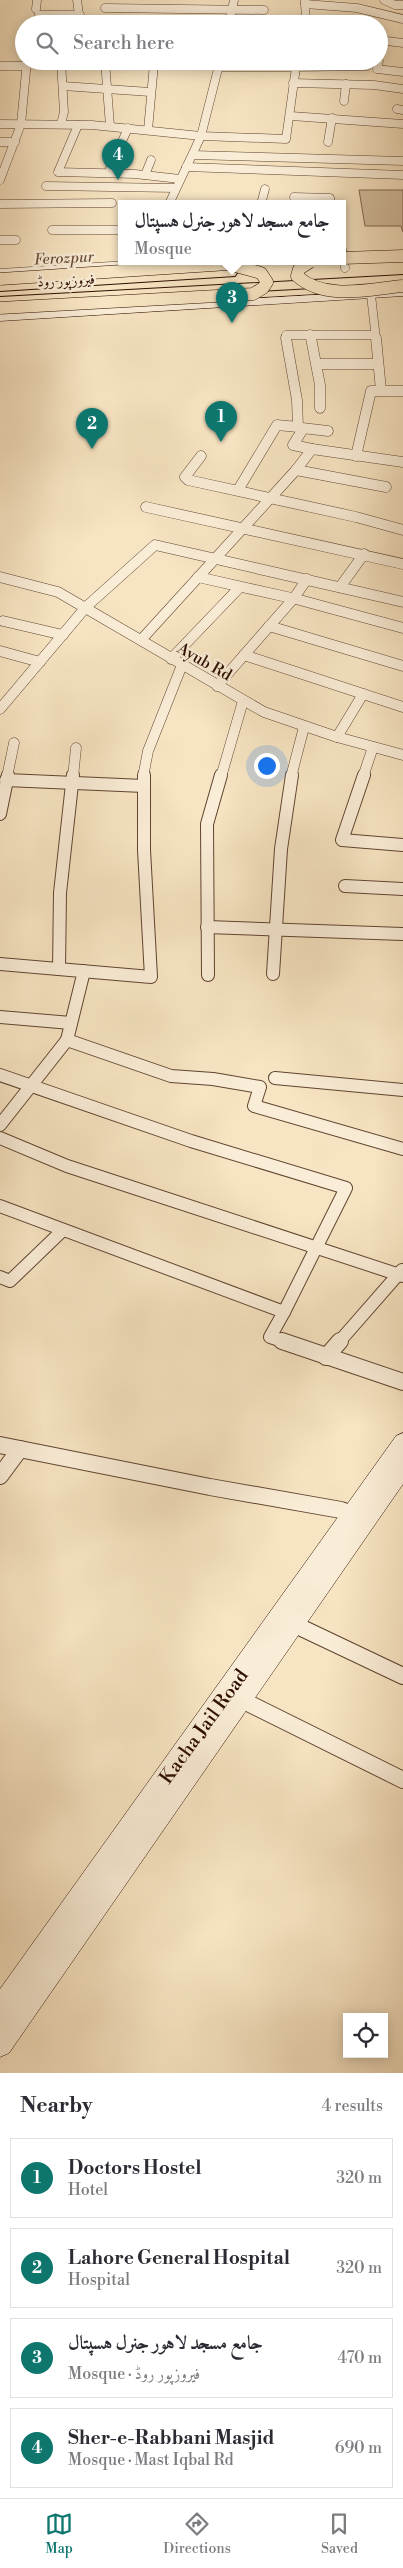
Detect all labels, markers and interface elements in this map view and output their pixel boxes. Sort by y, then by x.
search box [15,15,388,70]
icon: search [33,29,61,57]
text: Search here [73,31,174,55]
pin: 4 [102,139,134,180]
popup [118,200,346,265]
text: جامع مسجد لاہور جنرل ہسپتال [135,209,329,233]
text: Mosque [135,239,192,259]
water label: Ferozpur [34,247,95,270]
street label: فیروزپور روڈ [37,271,95,292]
pin: 3 [216,282,248,323]
pin: 1 [205,401,237,442]
pin: 2 [76,408,108,449]
street label: Ayub Rd [173,638,235,685]
your location [254,753,280,779]
street label: Kacha Jail Road [154,1664,254,1789]
map controls [343,2013,388,2058]
button: locate [343,2013,388,2058]
text: Nearby [20,2093,93,2119]
text: 4 results [322,2096,383,2116]
text: Doctors Hostel [68,2156,202,2180]
text: 1 [33,2168,41,2188]
text: 320 m [336,2168,382,2188]
text: Hotel [68,2180,108,2200]
text: Lahore General Hospital [68,2246,290,2270]
text: 2 [32,2258,42,2278]
text: 320 m [336,2258,382,2278]
text: Hospital [68,2270,130,2290]
text: جامع مسجد لاہور جنرل ہسپتال [68,2331,263,2355]
text: 3 [32,2348,42,2368]
text: 470 m [338,2348,382,2368]
text: Mosque · فیروزپور روڈ [68,2364,200,2384]
text: Sher-e-Rabbani Masjid [68,2426,275,2450]
text: 4 [32,2438,42,2458]
text: 690 m [335,2438,382,2458]
text: Mosque · Mast Iqbal Rd [68,2450,234,2470]
tab: Map [45,2510,73,2558]
tab: Directions [163,2510,231,2558]
tab: Saved [321,2510,358,2558]

